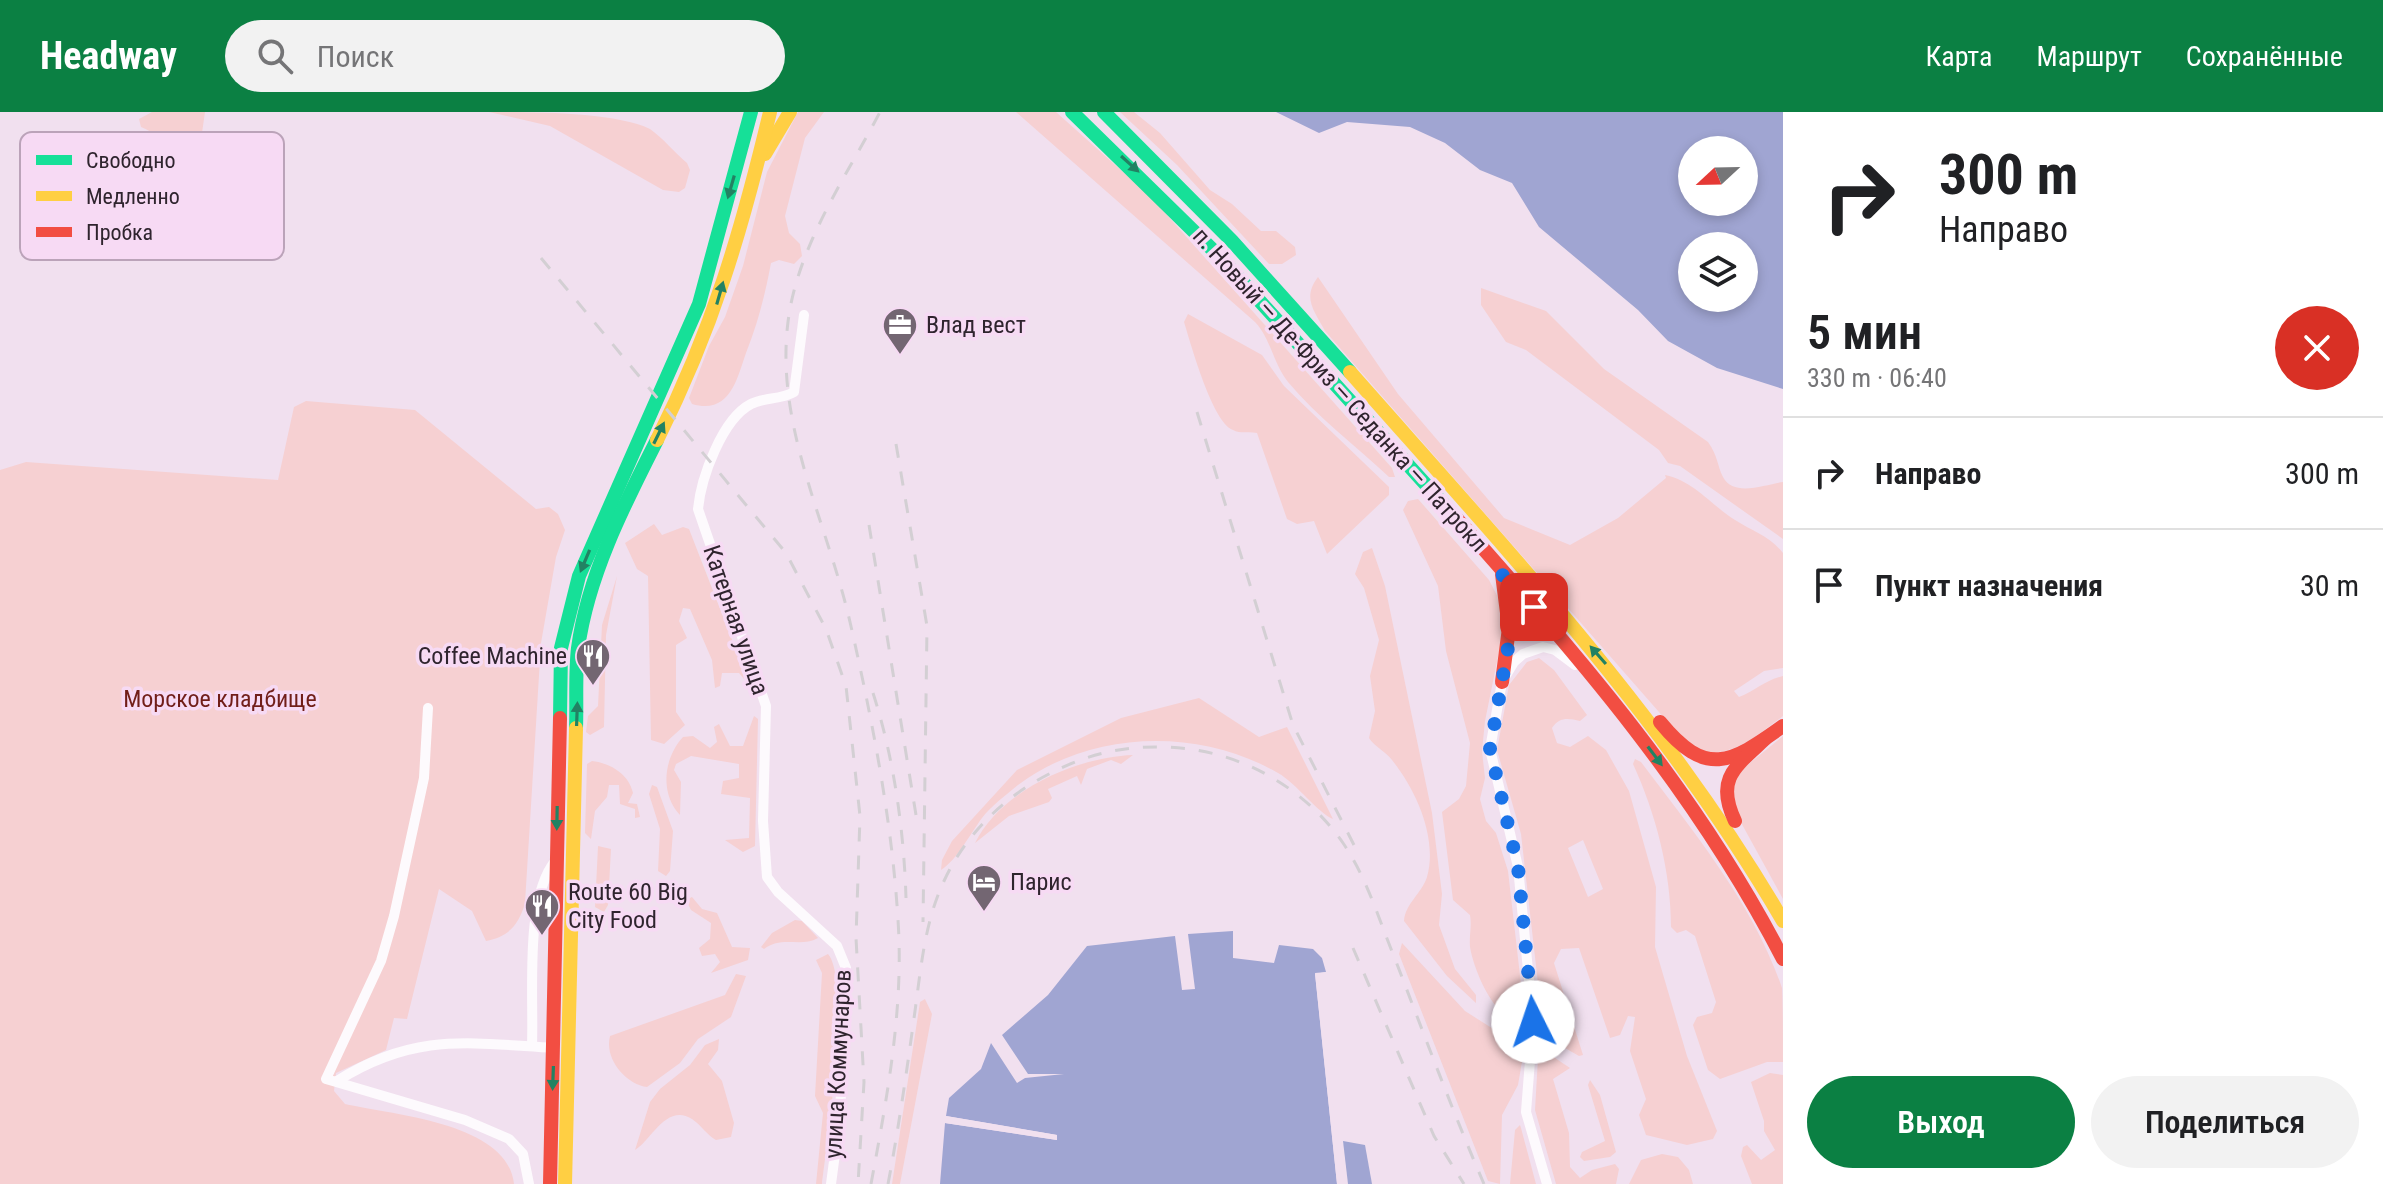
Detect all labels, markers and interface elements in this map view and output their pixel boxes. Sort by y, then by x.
search box [225,20,785,92]
text: Headway [40,34,177,78]
icon: search [253,34,297,78]
text: Поиск [317,39,394,74]
text: Карта [1926,40,1992,73]
text: Маршрут [2036,40,2142,73]
text: Сохранённые [2186,40,2343,73]
legend [20,132,284,260]
north arrow [1678,136,1758,216]
map controls [1678,136,1758,312]
text: 300 m [1939,142,2078,208]
icon: right [1807,144,1911,248]
text: Свободно [86,148,176,173]
one-way arrow [1120,155,1139,173]
one-way arrow [725,175,737,200]
text: Медленно [86,184,180,209]
text: Направо [1939,209,2068,251]
text: Пробка [86,220,153,245]
street label: п. Новый — Де-Фриз — Седанка — Патрокл [1187,222,1493,558]
button: layers [1678,232,1758,312]
one-way arrow [714,281,727,305]
text: 5 мин [1807,304,1922,361]
office icon: Влад вест [881,306,919,356]
button: close [2275,306,2359,390]
place label: Влад вест [926,311,1026,339]
text: 330 m · 06:40 [1807,363,1947,393]
one-way arrow [652,421,666,444]
icon: right [1807,451,1851,495]
text: Направо [1875,456,1981,491]
text: 300 m [2285,456,2359,491]
street label: Катерная улица [697,542,775,698]
one-way arrow [579,549,592,573]
icon: arrive [1807,563,1851,607]
text: Пункт назначения [1875,568,2103,603]
text: 30 m [2300,568,2359,603]
pin [1500,573,1568,641]
icon: arrive [1512,585,1556,629]
restaurant icon: Coffee Machine [574,637,612,687]
place label: Coffee Machine [418,642,567,670]
one-way arrow [1590,646,1607,666]
park label: Морское кладбище [123,685,317,713]
one-way arrow [570,701,583,726]
one-way arrow [1646,746,1662,767]
one-way arrow [550,806,563,831]
hotel icon: Парис [965,863,1003,913]
place label: Парис [1010,868,1072,896]
place label: Route 60 Big City Food [568,878,688,934]
restaurant icon: Route 60 Big City Food [523,887,561,937]
street label: улица Коммунаров [819,969,857,1159]
position arrow [1491,980,1575,1064]
one-way arrow [547,1066,560,1091]
button: Выход [1807,1076,2075,1168]
button: Поделиться [2091,1076,2359,1168]

